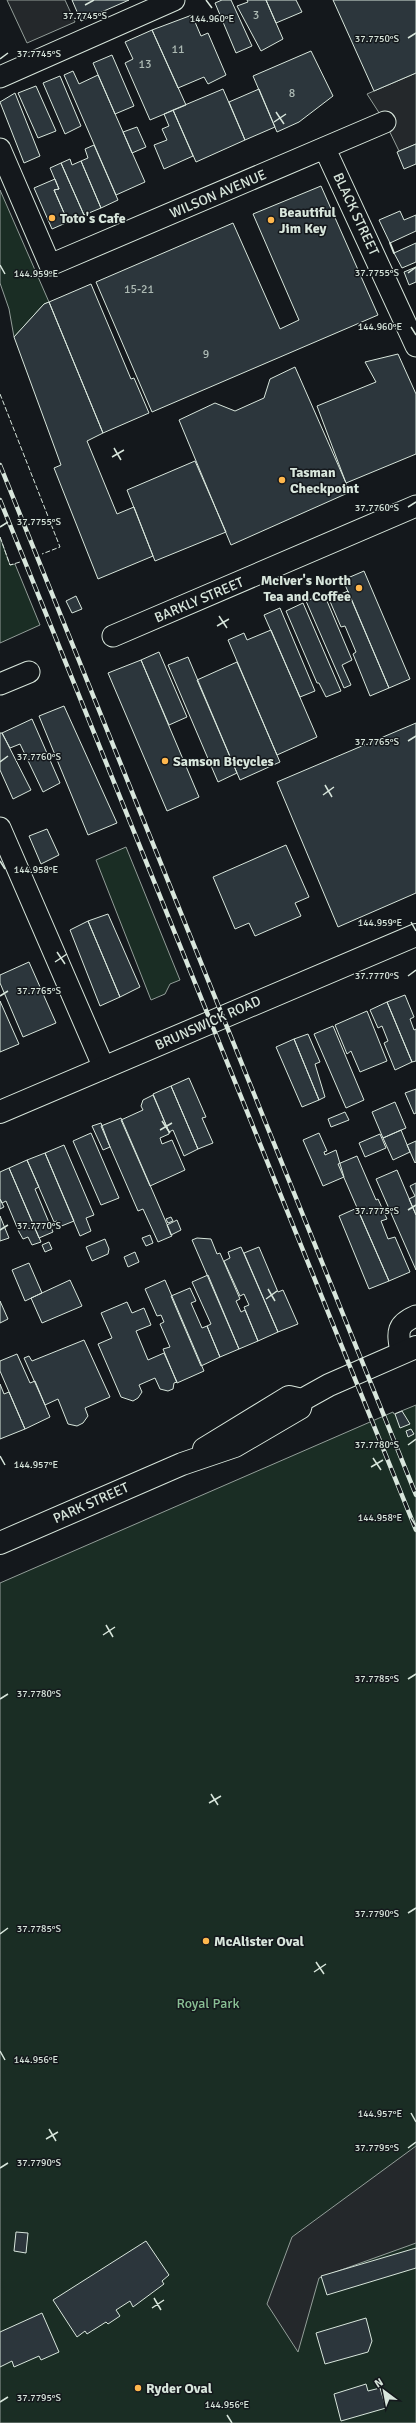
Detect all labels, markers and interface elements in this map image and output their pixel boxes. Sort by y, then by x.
house number: 3 [253,8,259,23]
text: 37.7745°S [63,10,108,22]
text: 144.960°E [190,13,235,25]
text: 37.7750°S [355,33,400,45]
house number: 11 [172,42,184,57]
text: 37.7745°S [17,48,62,60]
house number: 13 [139,57,151,72]
house number: 8 [289,86,295,101]
street label: WILSON AVENUE [167,166,269,222]
street label: BLACK STREET [329,170,383,258]
place label: Beautiful Jim Key [279,204,337,237]
place label: Toto's Cafe [60,210,126,227]
marker: Toto's Cafe [47,213,57,223]
marker: Beautiful Jim Key [266,215,276,225]
text: 37.7755°S [355,267,400,279]
text: 144.959°E [14,268,59,280]
house number: 15-21 [124,282,154,297]
text: 144.960°E [358,321,403,333]
house number: 9 [203,347,209,362]
place label: Tasman Checkpoint [290,464,360,497]
marker: Tasman Checkpoint [277,475,287,485]
text: 37.7760°S [355,502,400,514]
text: 37.7755°S [17,516,62,528]
place label: McIver's North Tea and Coffee [261,572,351,605]
street label: BARKLY STREET [152,574,246,626]
marker: McIver's North Tea and Coffee [354,583,364,593]
text: 37.7765°S [355,736,400,748]
text: 37.7760°S [17,751,62,763]
place label: Samson Bicycles [173,753,274,770]
marker: Samson Bicycles [160,756,170,766]
text: 144.958°E [14,864,59,876]
text: 144.959°E [358,917,403,929]
text: 37.7770°S [355,970,400,982]
text: 37.7765°S [17,985,62,997]
street label: BRUNSWICK ROAD [153,992,263,1054]
text: 37.7775°S [355,1205,400,1217]
text: 37.7770°S [17,1220,62,1232]
text: 37.7780°S [355,1439,400,1451]
text: 144.957°E [14,1459,59,1471]
street label: PARK STREET [51,1479,132,1527]
text: 144.958°E [358,1512,403,1524]
text: 37.7785°S [355,1673,400,1685]
text: 37.7780°S [17,1688,62,1700]
text: 37.7790°S [355,1908,400,1920]
text: 37.7785°S [17,1923,62,1935]
place label: McAlister Oval [214,1933,305,1950]
marker: McAlister Oval [201,1936,211,1946]
park label: Royal Park [177,1995,239,2012]
text: 144.956°E [14,2054,59,2066]
text: 144.957°E [358,2108,403,2120]
text: 37.7795°S [355,2142,400,2154]
text: 37.7790°S [17,2157,62,2169]
north arrow [364,2371,404,2411]
text: N [372,2375,386,2390]
place label: Ryder Oval [146,2380,213,2397]
marker: Ryder Oval [133,2383,143,2393]
text: 37.7795°S [17,2392,62,2404]
text: 144.956°E [205,2399,250,2411]

